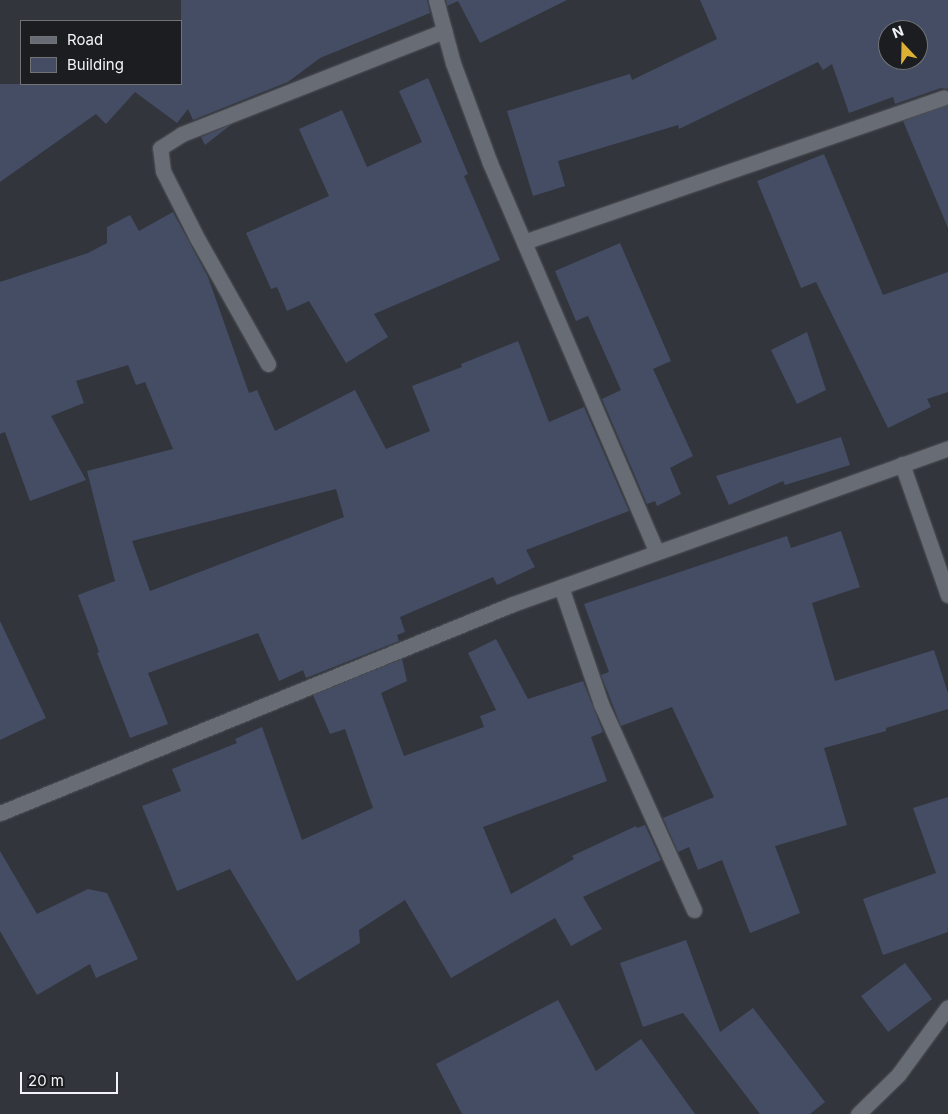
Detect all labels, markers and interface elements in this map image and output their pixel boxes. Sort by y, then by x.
legend [20,20,182,85]
north arrow [878,20,928,70]
text: N [890,22,906,41]
text: Road [67,30,103,49]
text: Building [67,55,124,74]
scale bar [22,1062,120,1094]
text: 20 m [28,1071,64,1090]

